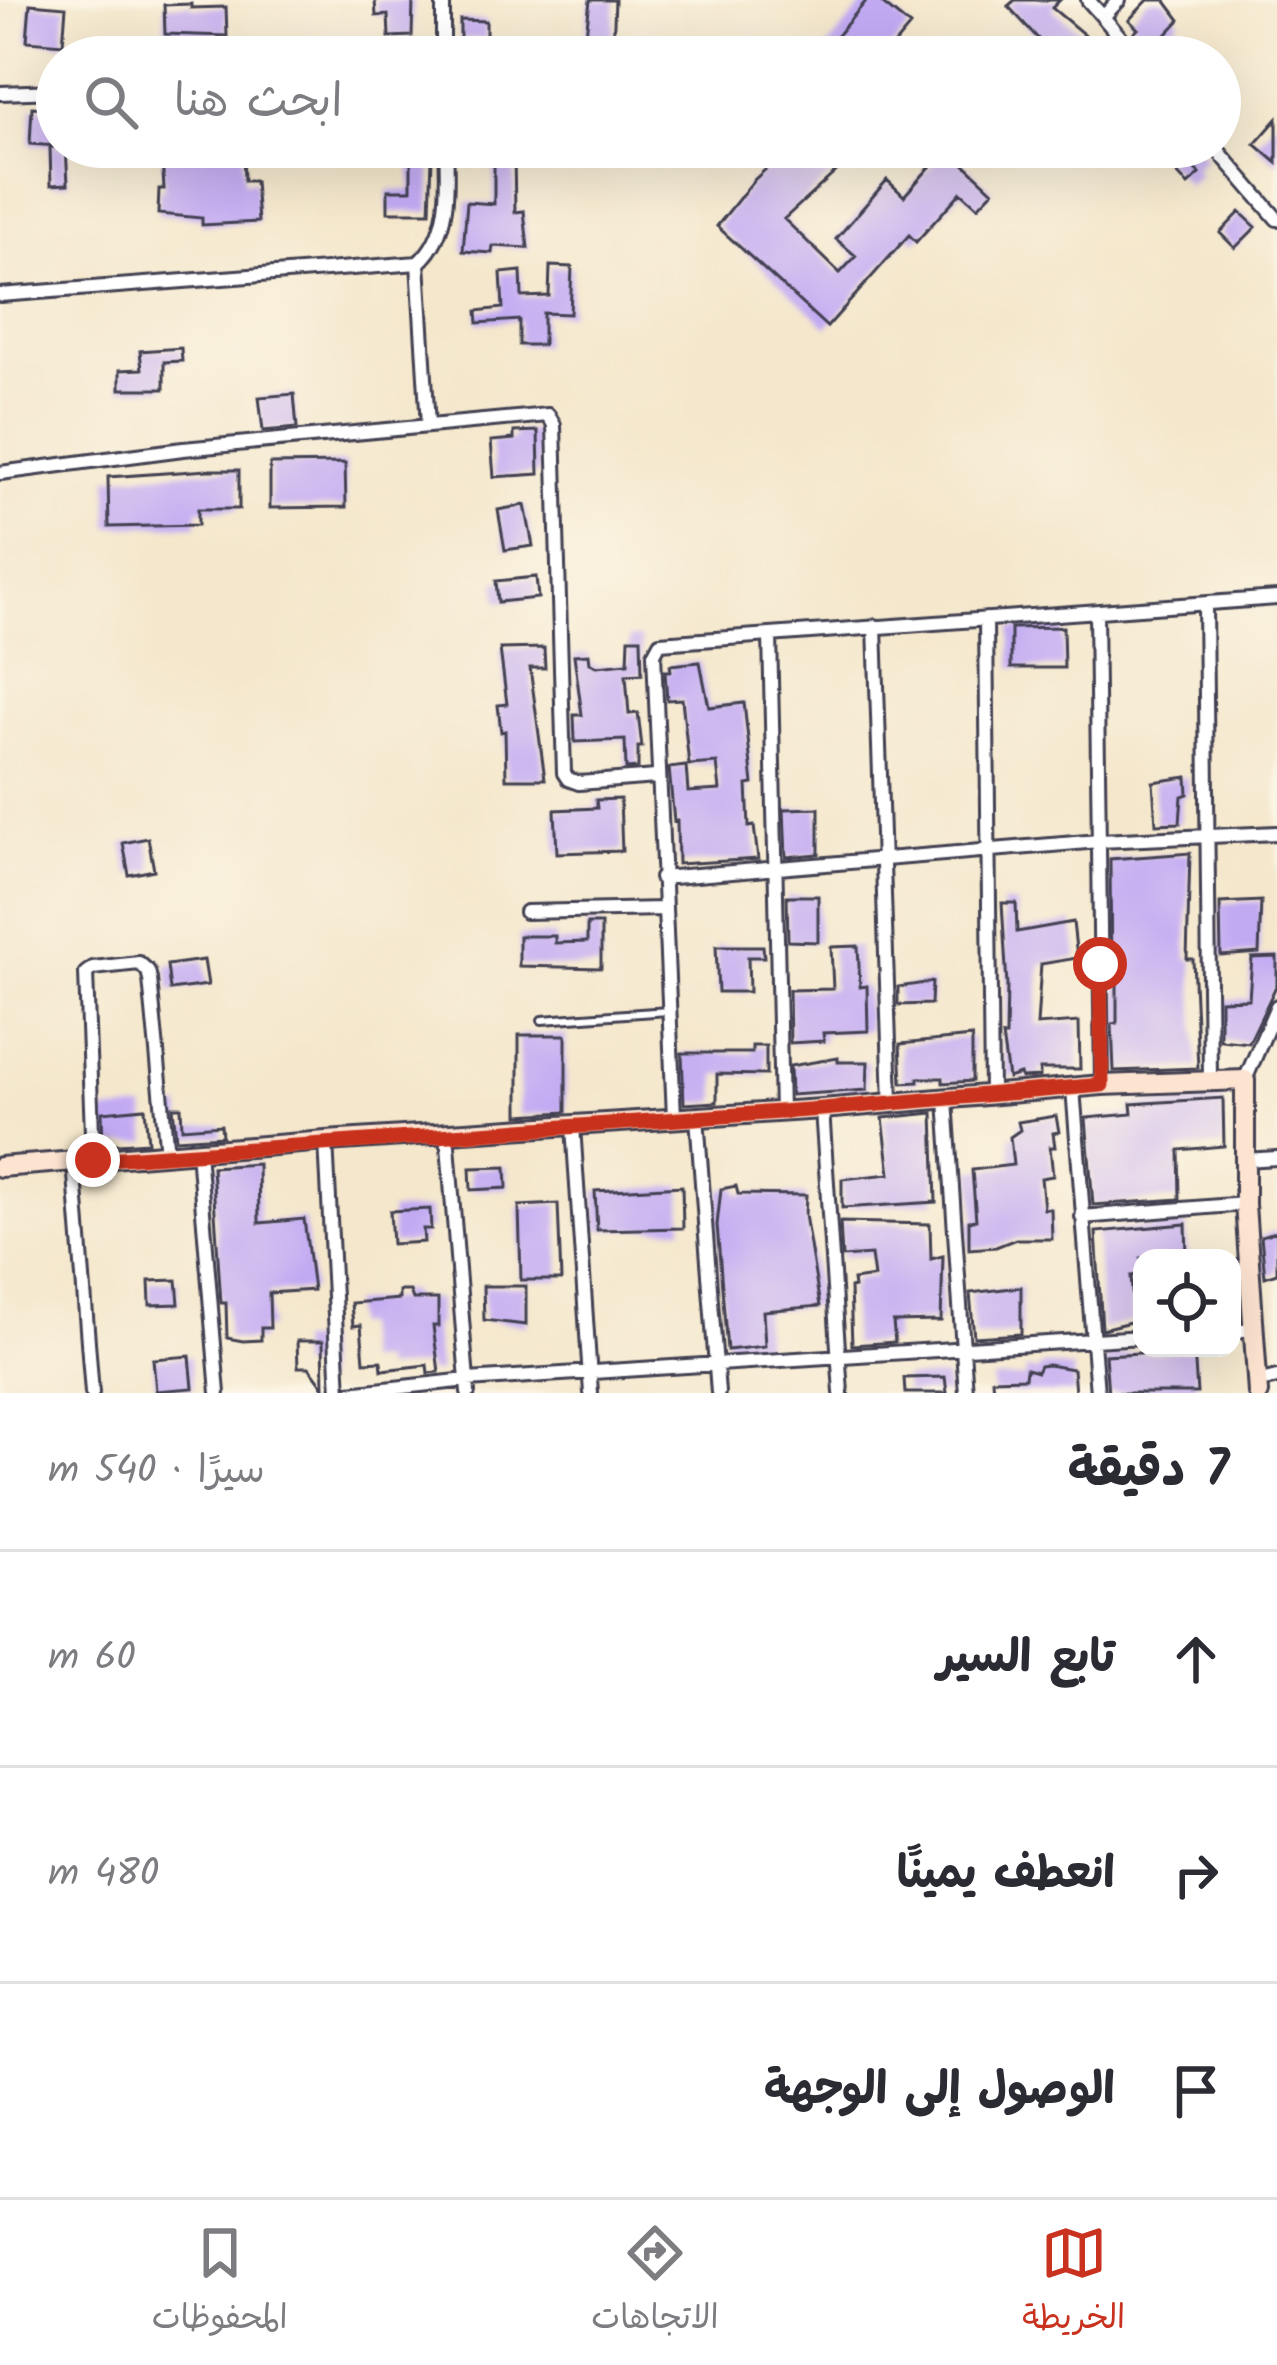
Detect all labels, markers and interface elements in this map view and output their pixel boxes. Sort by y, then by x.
search box [36,36,1241,168]
text: ابحث هنا [174,67,342,139]
icon: search [78,69,144,135]
route start [1073,937,1127,991]
route end [66,1133,120,1187]
map controls [1133,1249,1241,1357]
button: locate [1133,1249,1241,1357]
text: 7 دقيقة [1068,1431,1229,1512]
text: سيرًا · 540 m [48,1441,265,1503]
text: تابع السير [937,1623,1115,1695]
icon: ahead [1163,1626,1229,1692]
text: 60 m [48,1628,136,1690]
text: انعطف يمينًا [897,1839,1115,1911]
icon: right [1163,1842,1229,1908]
text: 480 m [48,1844,159,1906]
text: الوصول إلى الوجهة [764,2055,1115,2127]
icon: arrive [1163,2058,1229,2124]
tab: المحفوظات [152,2220,288,2346]
tab: الاتجاهات [591,2220,719,2346]
tab: الخريطة [1022,2220,1125,2346]

